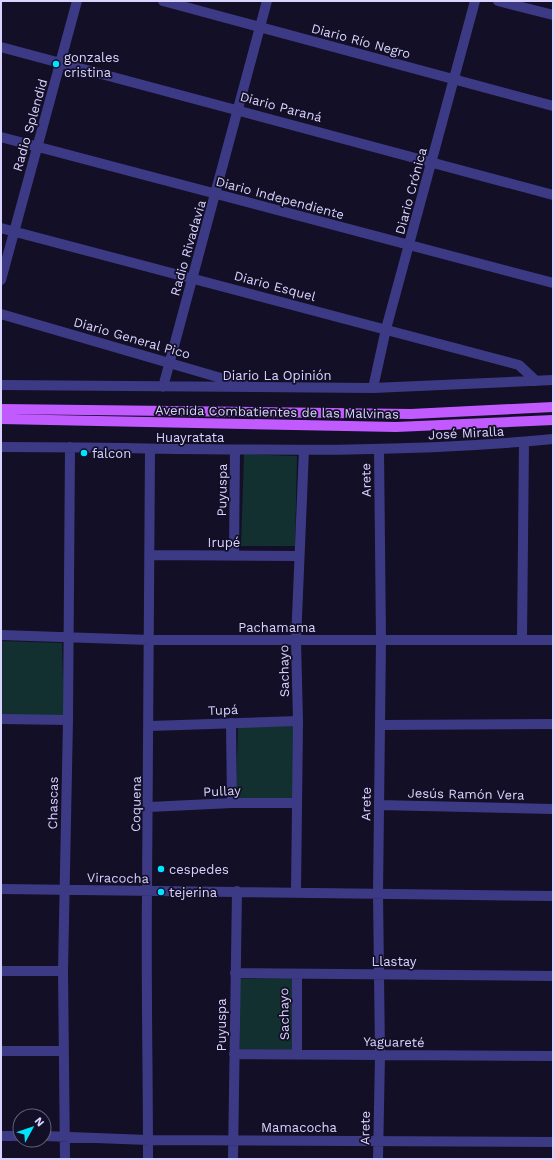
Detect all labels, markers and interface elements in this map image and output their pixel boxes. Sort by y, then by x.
street label: Diario Río Negro [310,21,412,62]
place label: gonzales cristina [64,50,120,80]
marker: gonzales cristina [51,59,61,69]
street label: Radio Splendid [10,77,50,173]
street label: Diario Paraná [238,89,324,125]
street label: Diario Crónica [392,145,430,236]
street label: Diario Independiente [214,174,346,222]
street label: Radio Rivadavia [167,198,209,298]
street label: Diario Esquel [233,268,317,304]
street label: Diario General Pico [72,314,192,362]
street label: Diario La Opinión [222,368,332,383]
street label: Avenida Combatientes de las Malvinas [155,402,399,422]
street label: José Miralla [428,423,505,442]
street label: Huayratata [156,430,225,445]
place label: falcon [92,446,131,461]
marker: falcon [79,448,89,458]
street label: Puyuspa [214,463,230,517]
street label: Arete [358,463,374,497]
street label: Irupé [208,535,240,550]
street label: Pachamama [238,620,316,635]
street label: Sachayo [276,644,292,697]
street label: Tupá [207,702,239,718]
street label: Coquena [128,775,144,832]
street label: Chascas [45,776,61,829]
street label: Pullay [203,783,241,799]
street label: Jesús Ramón Vera [407,785,525,803]
street label: Arete [358,787,374,821]
place label: cespedes [169,862,229,877]
marker: cespedes [156,864,166,874]
street label: Viracocha [87,870,150,886]
place label: tejerina [169,885,218,900]
marker: tejerina [156,887,166,897]
street label: Llastay [371,954,417,969]
street label: Sachayo [276,987,292,1040]
street label: Puyuspa [214,998,229,1052]
street label: Yaguareté [363,1034,425,1050]
north arrow [12,1108,52,1148]
street label: Arete [357,1111,373,1145]
text: N [32,1115,47,1129]
street label: Mamacocha [261,1120,338,1135]

